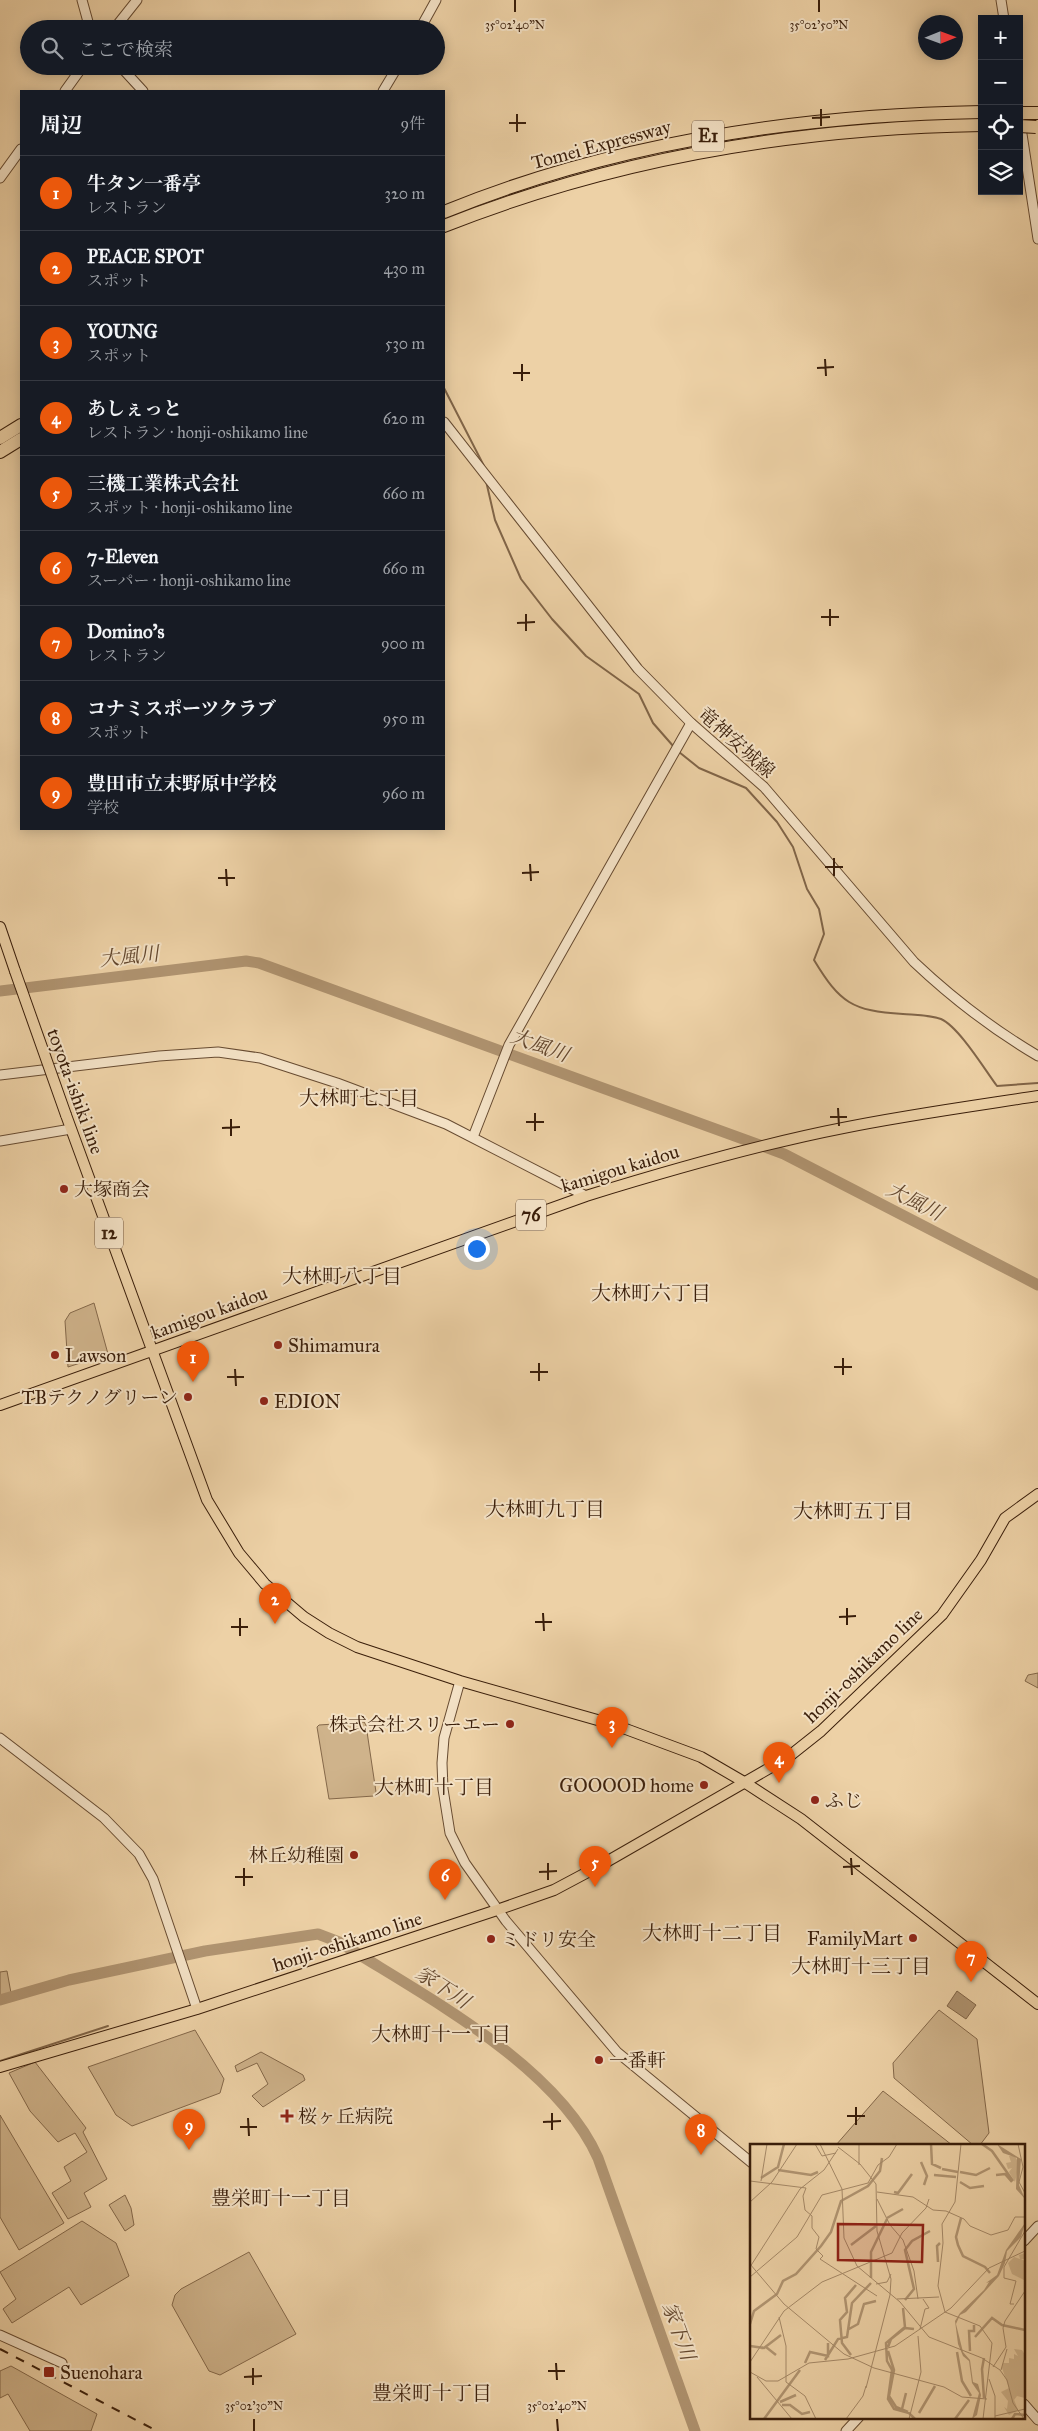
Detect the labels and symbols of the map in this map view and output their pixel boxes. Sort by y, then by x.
north arrow [918,15,963,60]
text: 35°02'40"N [485,18,545,32]
text: 35°02'50"N [790,18,848,32]
street label: Tomei Expressway [529,115,674,174]
road number: E1 [692,120,724,152]
street label: 竜神安城線 [694,702,780,783]
water label: 大風川 [98,941,162,971]
water label: 大風川 [508,1023,574,1067]
street label: toyota-ishiki line [42,1025,109,1157]
district label: 大林町七丁目 [299,1086,419,1110]
street label: kamigou kaidou [558,1140,682,1198]
water label: 大風川 [883,1177,949,1226]
place label: 大塚商会 [74,1178,150,1201]
marker: 大塚商会 [58,1183,70,1195]
road number: 76 [516,1200,546,1230]
road number: 12 [95,1218,123,1248]
your location [464,1236,490,1262]
district label: 大林町八丁目 [282,1264,402,1288]
street label: kamigou kaidou [148,1281,271,1345]
district label: 大林町六丁目 [591,1281,711,1305]
place label: Shimamura [288,1334,381,1357]
marker: Shimamura [272,1339,284,1351]
pin: 1 [177,1341,209,1382]
place label: Lawson [65,1344,126,1367]
marker: Lawson [49,1349,61,1361]
place label: TBテクノグリーン [22,1386,178,1409]
place label: EDION [274,1390,341,1413]
marker: TBテクノグリーン [182,1391,194,1403]
marker: EDION [258,1395,270,1407]
district label: 大林町九丁目 [485,1497,605,1521]
district label: 大林町五丁目 [793,1499,913,1523]
pin: 2 [259,1583,291,1624]
street label: honji-oshikamo line [799,1603,927,1728]
pin: 3 [596,1707,628,1748]
place label: 株式会社スリーエー [329,1713,500,1736]
marker: 株式会社スリーエー [504,1718,516,1730]
pin: 4 [763,1742,795,1783]
place label: GOOOOD home [559,1774,694,1797]
district label: 大林町十丁目 [374,1775,494,1799]
marker: GOOOOD home [698,1779,710,1791]
place label: ふじ [825,1789,863,1812]
marker: ふじ [809,1794,821,1806]
place label: 林丘幼稚園 [249,1844,344,1867]
pin: 5 [579,1846,611,1887]
marker: 林丘幼稚園 [348,1849,360,1861]
pin: 6 [429,1859,461,1900]
street label: honji-oshikamo line [270,1906,425,1976]
district label: 大林町十二丁目 [642,1921,782,1945]
place label: FamilyMart [807,1927,903,1950]
place label: ミドリ安全 [501,1928,596,1951]
marker: FamilyMart [907,1932,919,1944]
marker: ミドリ安全 [485,1933,497,1945]
pin: 7 [955,1941,987,1982]
district label: 大林町十三丁目 [791,1954,931,1978]
water label: 家下川 [411,1961,476,2014]
district label: 大林町十一丁目 [371,2022,511,2046]
place label: 一番軒 [609,2049,666,2072]
marker: 一番軒 [593,2054,605,2066]
place label: 桜ヶ丘病院 [298,2105,393,2128]
pin: 9 [173,2109,205,2150]
marker: 桜ヶ丘病院 [280,2109,294,2123]
pin: 8 [685,2114,717,2155]
inset map [750,2144,1026,2418]
district label: 豊栄町十一丁目 [211,2186,351,2210]
water label: 家下川 [657,2299,701,2365]
place label: Suenohara [60,2361,144,2384]
marker: Suenohara [42,2365,56,2379]
district label: 豊栄町十丁目 [372,2381,492,2405]
text: 35°02'30"N [225,2399,283,2413]
text: 35°02'40"N [527,2399,587,2413]

